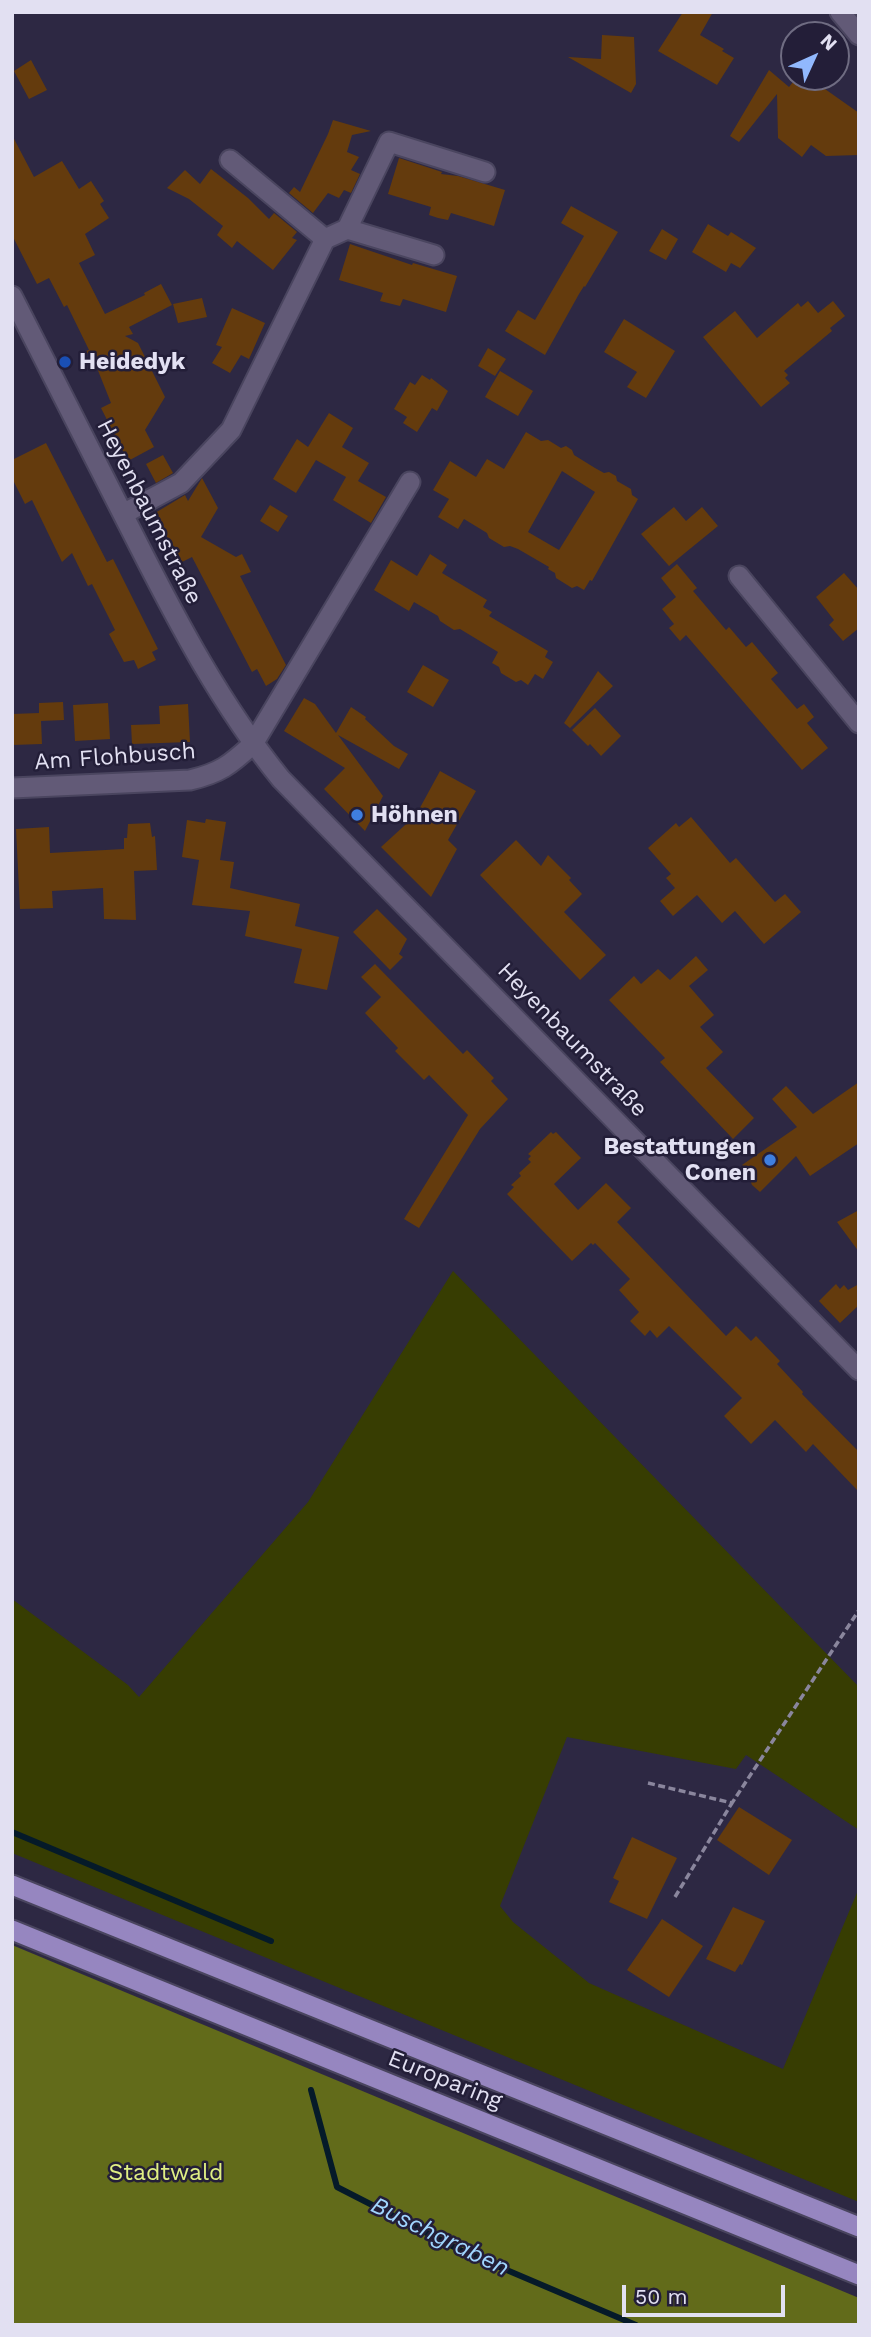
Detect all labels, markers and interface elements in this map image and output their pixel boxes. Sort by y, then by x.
north arrow [780,21,850,91]
text: N [816,29,842,55]
place label: Heidedyk [79,348,185,376]
marker: Heidedyk [57,354,73,370]
street label: Heyenbaumstraße [90,415,208,609]
street label: Am Flohbusch [33,738,197,776]
place label: Höhnen [371,801,458,829]
marker: Höhnen [349,807,365,823]
street label: Heyenbaumstraße [491,957,653,1123]
place label: Bestattungen Conen [603,1133,756,1187]
marker: Bestattungen Conen [762,1152,778,1168]
street label: Europaring [384,2045,506,2115]
park label: Stadtwald [109,2159,223,2187]
water label: Buschgraben [366,2191,514,2283]
scale bar [626,2270,789,2314]
text: 50 m [635,2284,687,2309]

